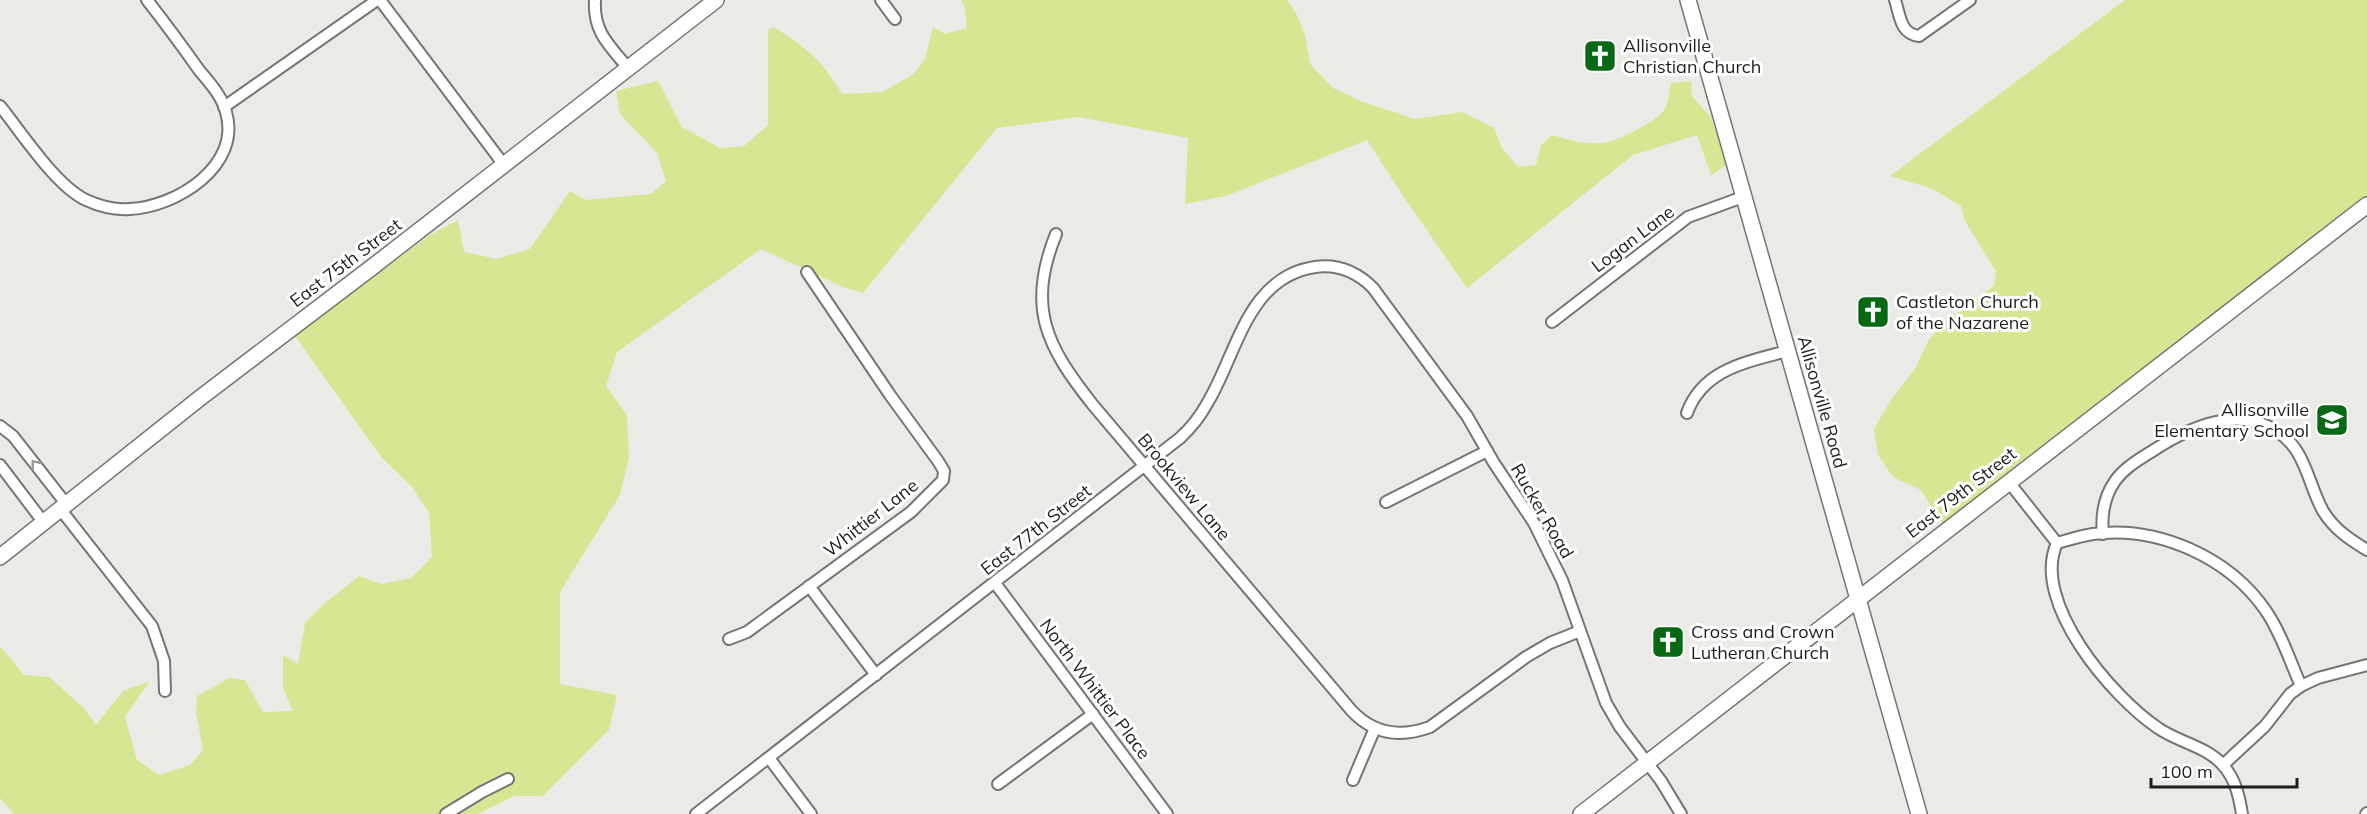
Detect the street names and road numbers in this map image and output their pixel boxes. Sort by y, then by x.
street label: Logan Lane [1587,200,1679,277]
street label: East 75th Street [285,213,406,312]
street label: Allisonville Road [1793,333,1852,471]
street label: Brookview Lane [1133,428,1236,545]
street label: East 79th Street [1901,442,2021,543]
street label: Rucker Road [1506,459,1579,562]
street label: Whittier Lane [819,474,922,562]
street label: East 77th Street [976,479,1096,580]
street label: North Whittier Place [1035,614,1156,764]

